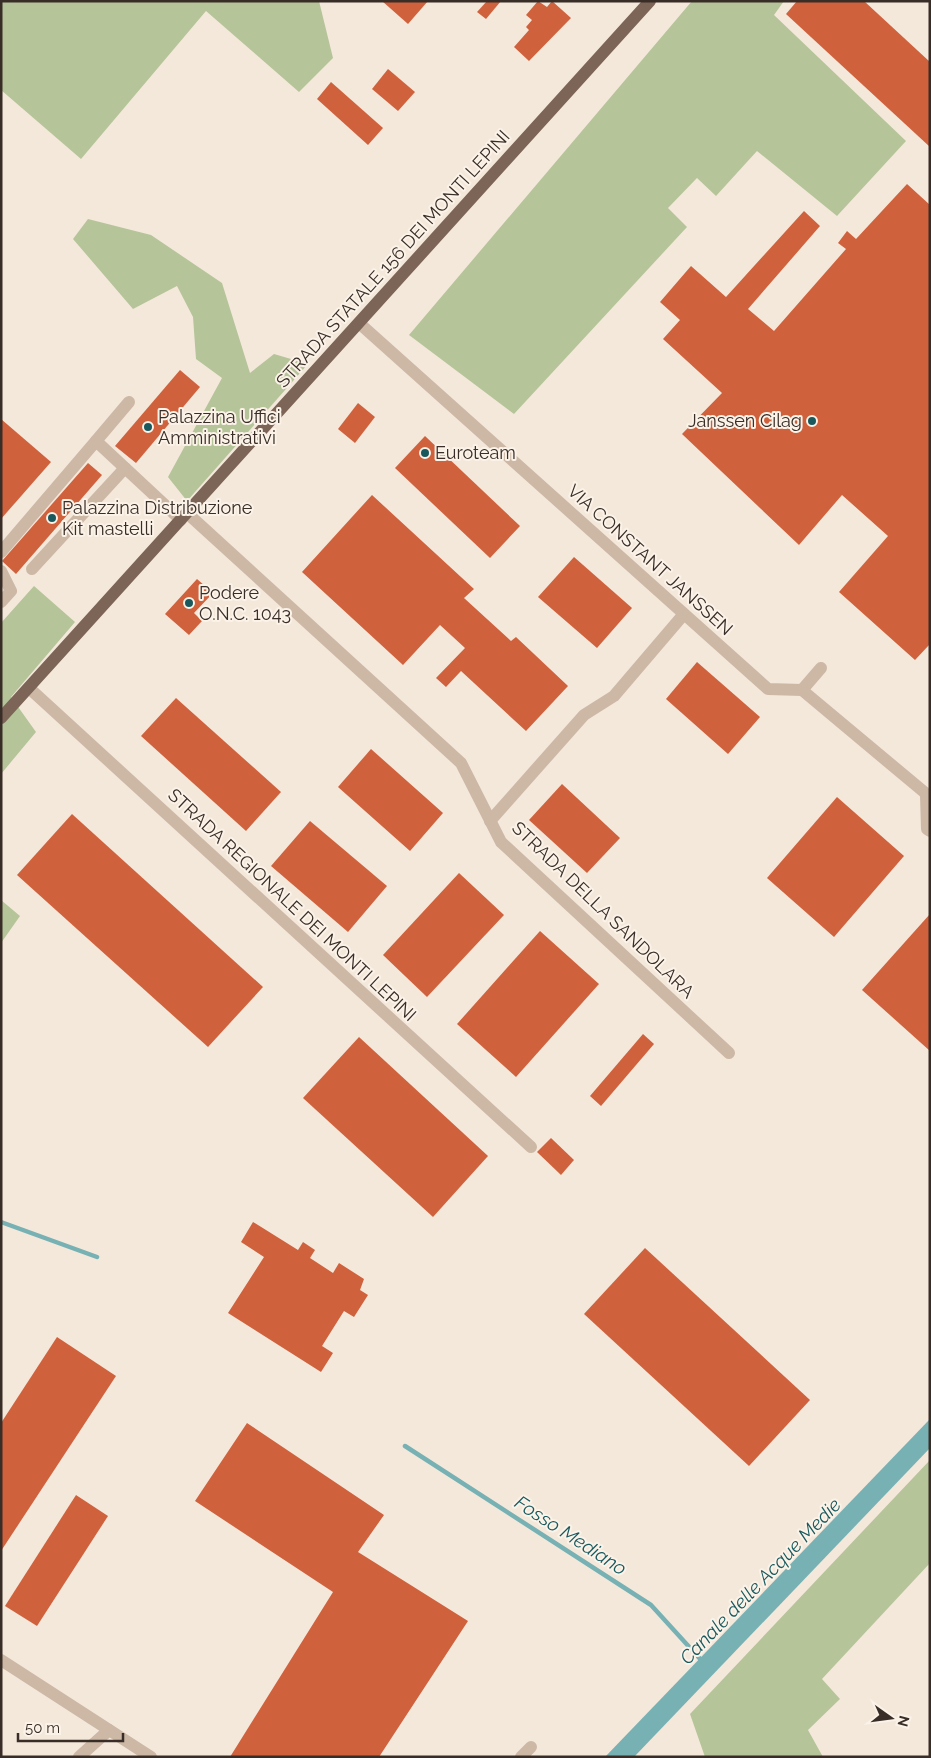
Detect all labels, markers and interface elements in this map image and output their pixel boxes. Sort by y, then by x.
street label: STRADA STATALE 156 DEI MONTI LEPINI [272,126,514,391]
place label: Palazzina Uffici Amministrativi [158,406,281,448]
place label: Janssen Cilag [688,410,802,431]
marker: Janssen Cilag [806,415,818,427]
marker: Palazzina Uffici Amministrativi [142,421,154,433]
place label: Euroteam [435,442,516,463]
marker: Euroteam [419,447,431,459]
street label: VIA CONSTANT JANSSEN [563,480,737,639]
place label: Palazzina Distribuzione Kit mastelli [62,497,253,539]
marker: Palazzina Distribuzione Kit mastelli [46,512,58,524]
place label: Podere O.N.C. 1043 [199,582,291,624]
marker: Podere O.N.C. 1043 [183,597,195,609]
street label: STRADA REGIONALE DEI MONTI LEPINI [164,784,421,1025]
street label: STRADA DELLA SANDOLARA [508,817,699,1002]
water label: Fosso Mediano [511,1491,631,1579]
water label: Canale delle Acque Medie [675,1494,845,1668]
north arrow [866,1693,916,1743]
scale bar [18,1710,122,1742]
text: N [895,1714,913,1728]
text: 50 m [25,1719,60,1737]

